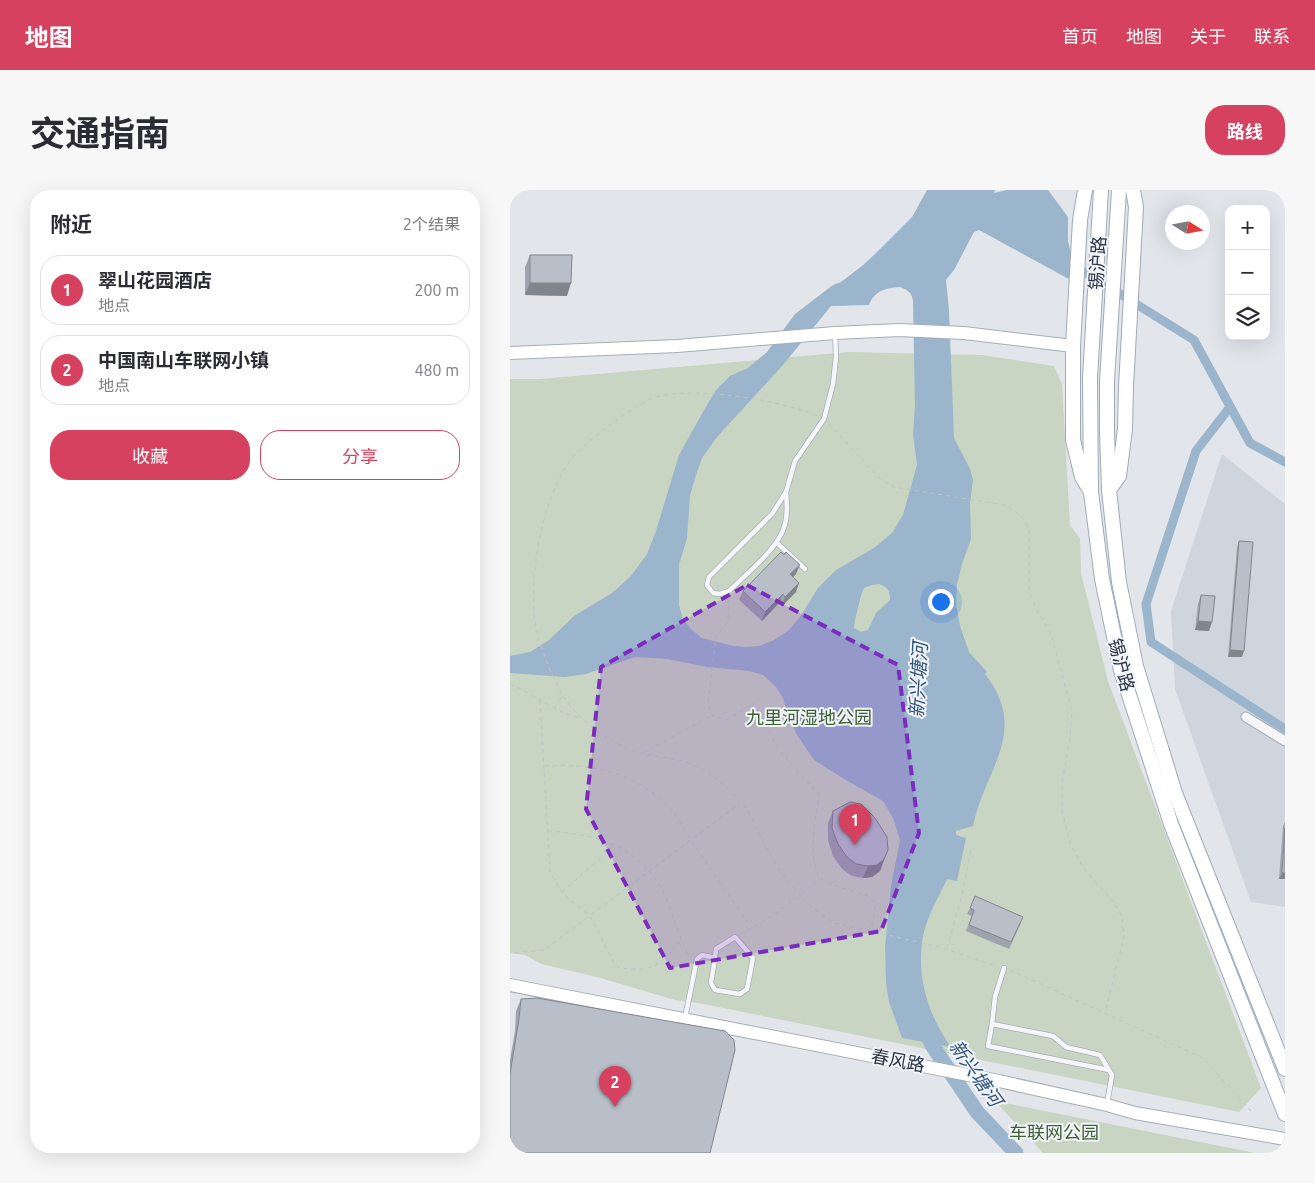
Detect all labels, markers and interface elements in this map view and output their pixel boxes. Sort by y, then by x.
text: 地图 [25,24,73,51]
text: 首页 [1062,26,1098,46]
text: 地图 [1126,26,1162,46]
text: 关于 [1190,26,1226,46]
text: 联系 [1254,26,1290,46]
button: 路线 [1205,105,1285,155]
text: 交通指南 [30,113,170,153]
north arrow [1165,205,1210,250]
map controls [1225,205,1270,340]
button: + [1225,205,1270,250]
text: 附近 [50,212,92,236]
text: 2个结果 [403,215,460,233]
street label: 锡沪路 [1085,235,1109,291]
button: − [1225,250,1270,295]
text: 翠山花园酒店 [98,269,212,291]
text: 1 [62,281,72,299]
text: 200 m [414,281,459,299]
button: layers [1225,295,1270,340]
text: 地点 [98,296,130,314]
text: 中国南山车联网小镇 [98,349,269,371]
text: 2 [62,361,72,379]
text: 480 m [414,361,459,379]
text: 地点 [98,376,130,394]
button: 收藏 [50,430,250,480]
button: 分享 [260,430,460,480]
your location [928,589,954,615]
street label: 锡沪路 [1105,636,1139,693]
water label: 新兴塘河 [905,637,931,719]
park label: 九里河湿地公园 [746,707,872,727]
pin: 1 [839,804,871,845]
water label: 新兴塘河 [945,1036,1009,1114]
street label: 春风路 [870,1045,927,1075]
pin: 2 [599,1066,631,1107]
park label: 车联网公园 [1009,1122,1099,1142]

